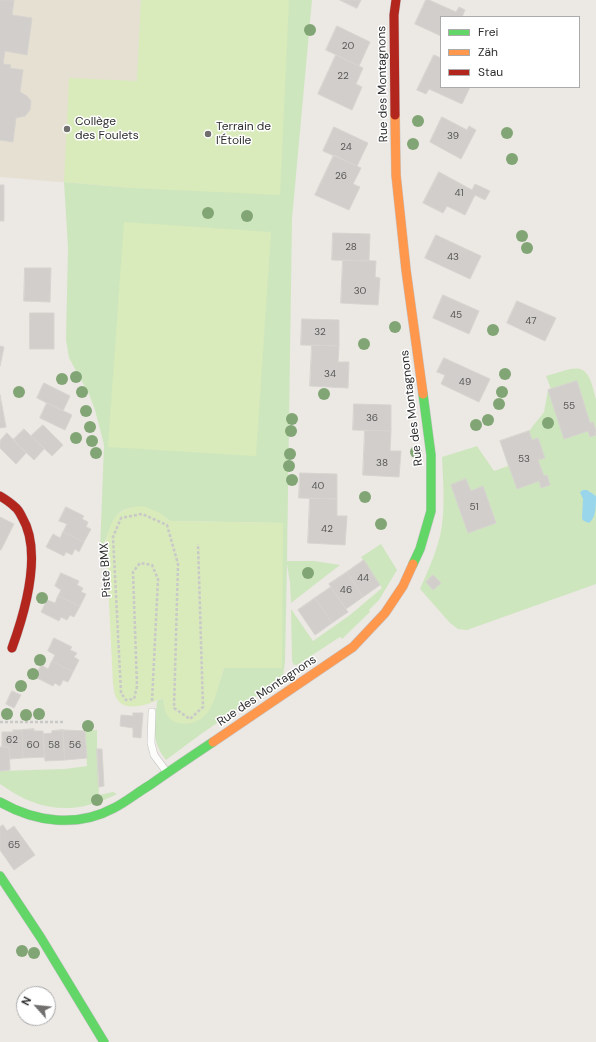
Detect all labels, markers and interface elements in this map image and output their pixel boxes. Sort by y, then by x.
legend [440,16,580,88]
text: Frei [478,24,498,40]
street label: Rue des Montagnons [375,26,391,142]
house number: 20 [342,40,354,52]
text: Zäh [478,44,498,60]
text: Stau [478,64,503,80]
house number: 22 [337,70,349,82]
place label: Collège des Foulets [75,115,139,143]
place label: Terrain de l'Étoile [216,120,271,148]
marker: Collège des Foulets [62,124,72,134]
marker: Terrain de l'Étoile [203,129,213,139]
house number: 39 [447,130,459,142]
house number: 24 [340,141,352,153]
house number: 26 [335,170,347,182]
house number: 41 [454,187,464,199]
house number: 28 [345,241,357,253]
house number: 43 [447,251,459,263]
house number: 30 [354,285,366,297]
house number: 45 [450,309,462,321]
house number: 47 [525,315,537,327]
house number: 32 [314,326,326,338]
street label: Rue des Montagnons [398,349,426,467]
house number: 34 [324,368,336,380]
house number: 49 [459,376,471,388]
house number: 55 [563,400,575,412]
house number: 36 [366,412,378,424]
house number: 53 [518,453,530,465]
house number: 38 [376,457,388,469]
house number: 40 [312,480,324,492]
house number: 51 [469,501,479,513]
house number: 42 [321,523,333,535]
street label: Piste BMX [97,542,115,598]
house number: 44 [357,572,369,584]
house number: 46 [340,584,352,596]
street label: Rue des Montagnons [215,652,319,730]
house number: 62 [6,734,18,746]
house number: 60 [26,739,40,751]
house number: 58 [48,739,60,751]
house number: 56 [69,739,81,751]
house number: 65 [8,839,20,851]
north arrow [16,986,56,1026]
text: N [18,994,34,1008]

